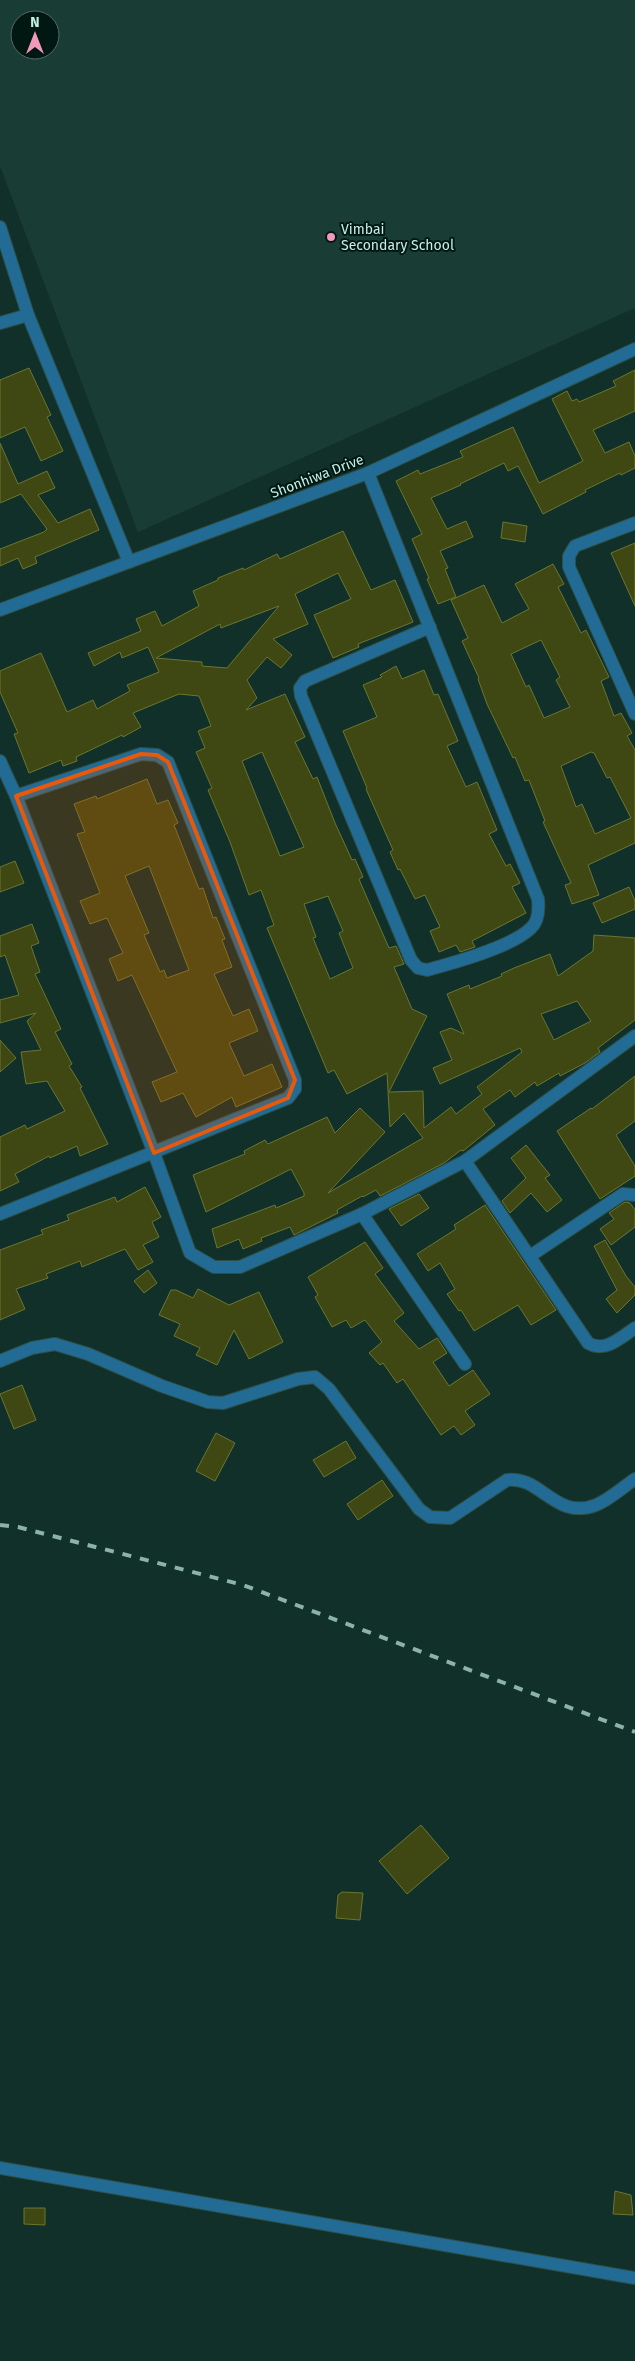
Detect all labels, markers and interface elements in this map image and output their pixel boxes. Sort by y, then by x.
north arrow [10,10,60,60]
text: N [30,14,40,31]
place label: Vimbai Secondary School [341,221,454,254]
marker: Vimbai Secondary School [325,231,337,243]
street label: Shonhiwa Drive [268,451,366,502]

